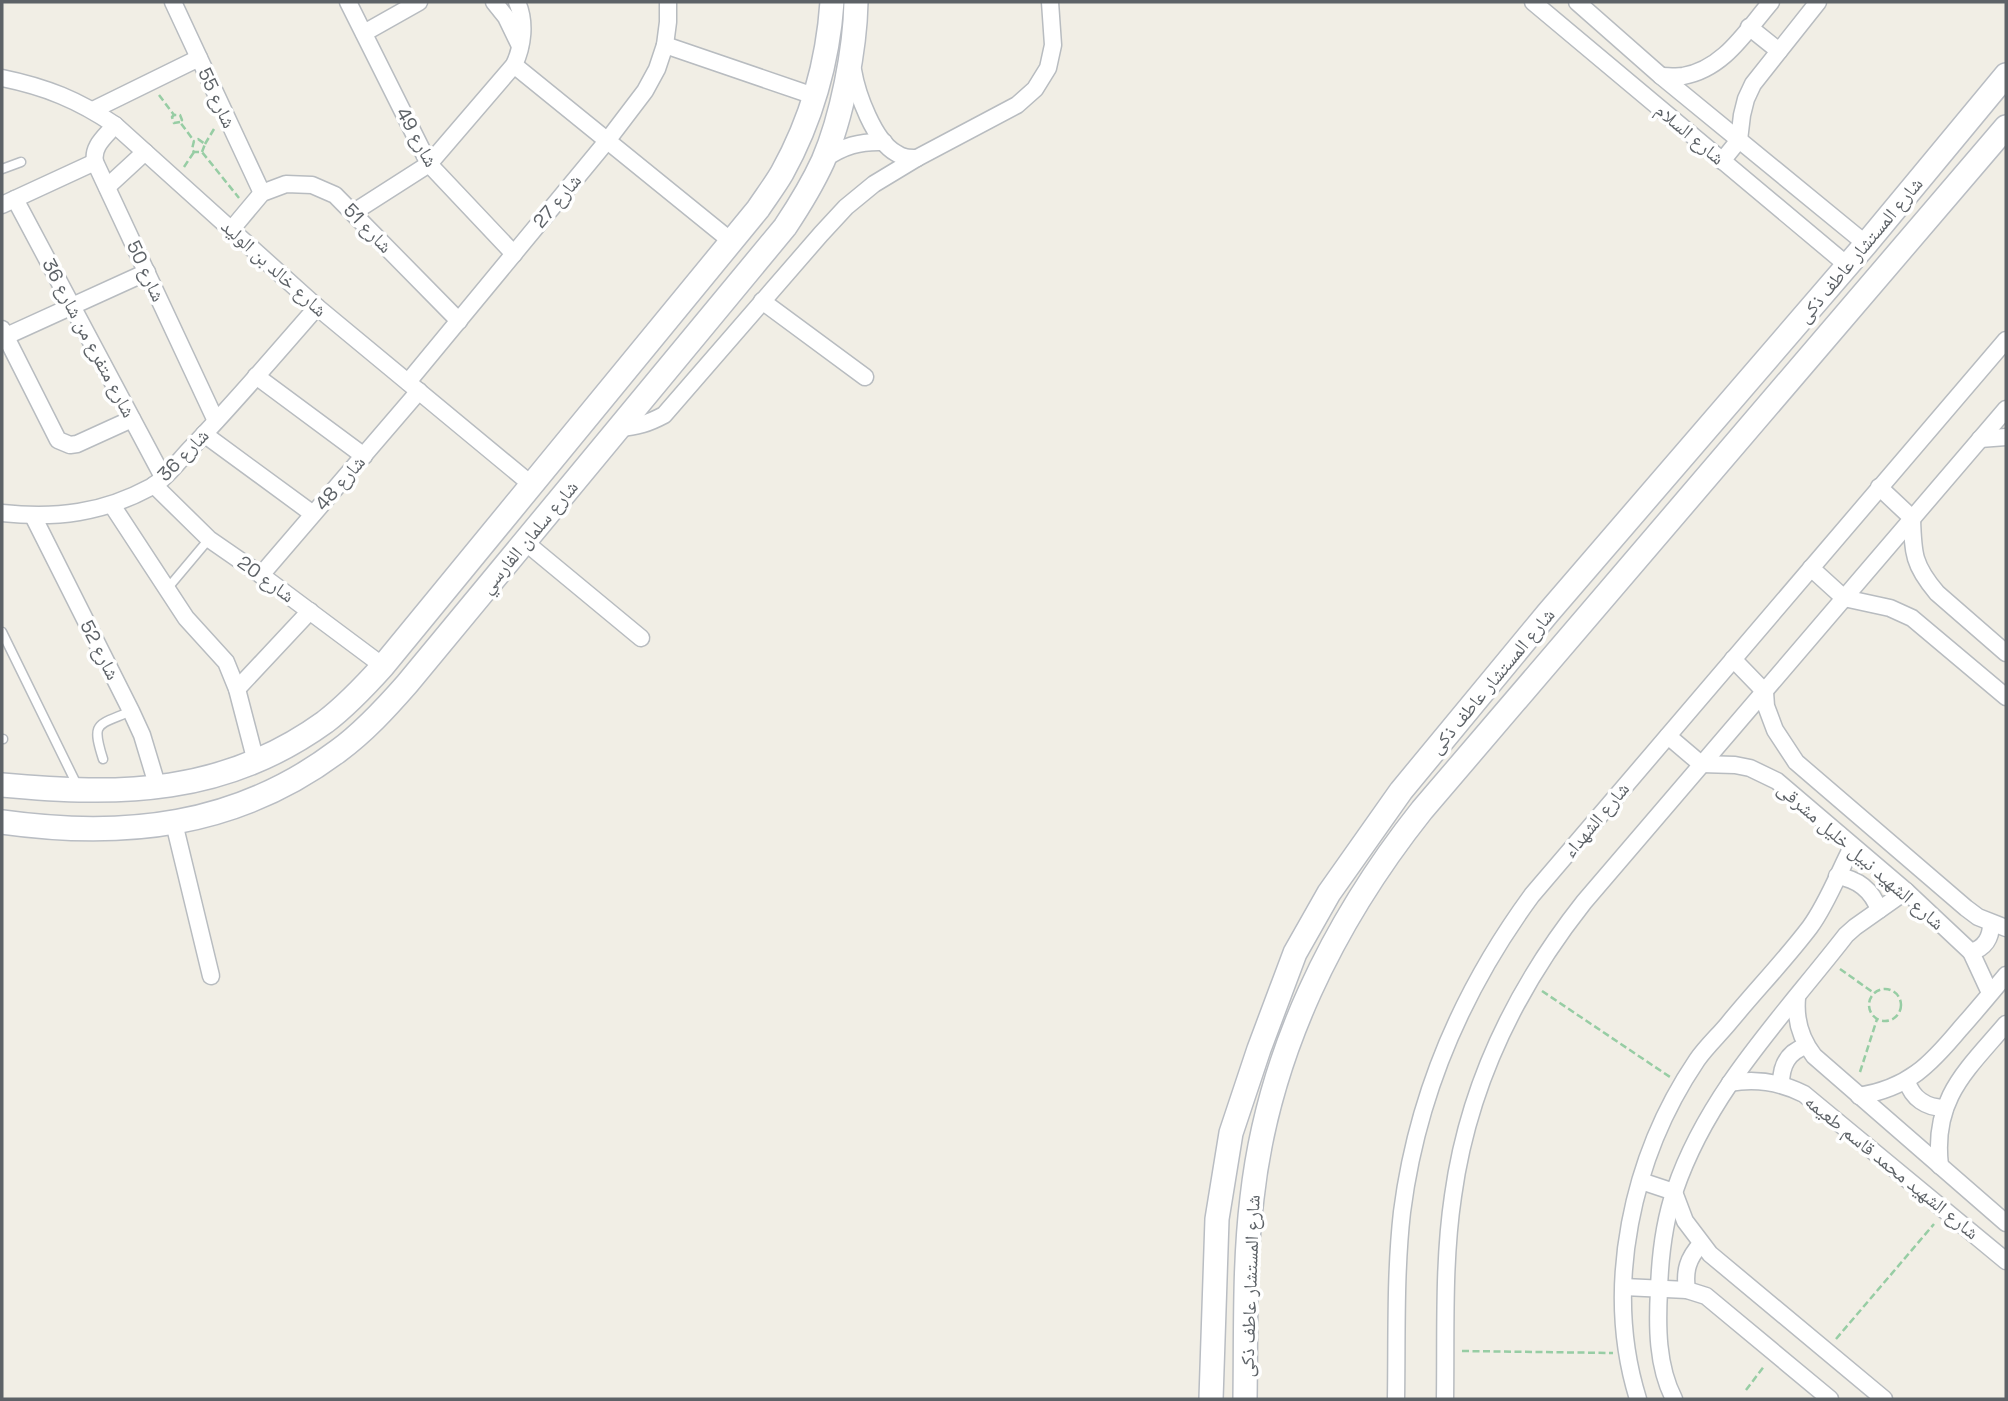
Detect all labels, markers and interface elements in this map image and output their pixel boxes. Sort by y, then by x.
street label: شارع 55 [192,64,242,132]
street label: شارع السلام [1650,98,1730,171]
street label: شارع 49 [390,103,444,171]
street label: شارع 27 [527,169,587,233]
street label: شارع المستشار عاطف ذكى [1792,172,1928,328]
street label: شارع 51 [338,198,398,258]
street label: شارع خالد بن الوليد [216,214,332,322]
street label: شارع 50 [121,236,171,306]
street label: شارع متفرع من شارع 36 [36,254,142,422]
street label: شارع 36 [152,423,214,487]
street label: شارع 48 [309,450,371,516]
street label: شارع سلمان الفارسي [474,475,586,601]
street label: شارع 20 [232,550,300,608]
street label: شارع المستشار عاطف ذكى [1424,603,1560,759]
street label: شارع 52 [74,616,126,684]
street label: شارع الشهداء [1557,777,1635,863]
street label: شارع الشهيد نبيل خليل مشرقى [1772,777,1950,935]
street label: شارع الشهيد محمد قاسم طعيمه [1800,1089,1984,1245]
street label: شارع المستشار عاطف ذكى [1234,1194,1266,1378]

